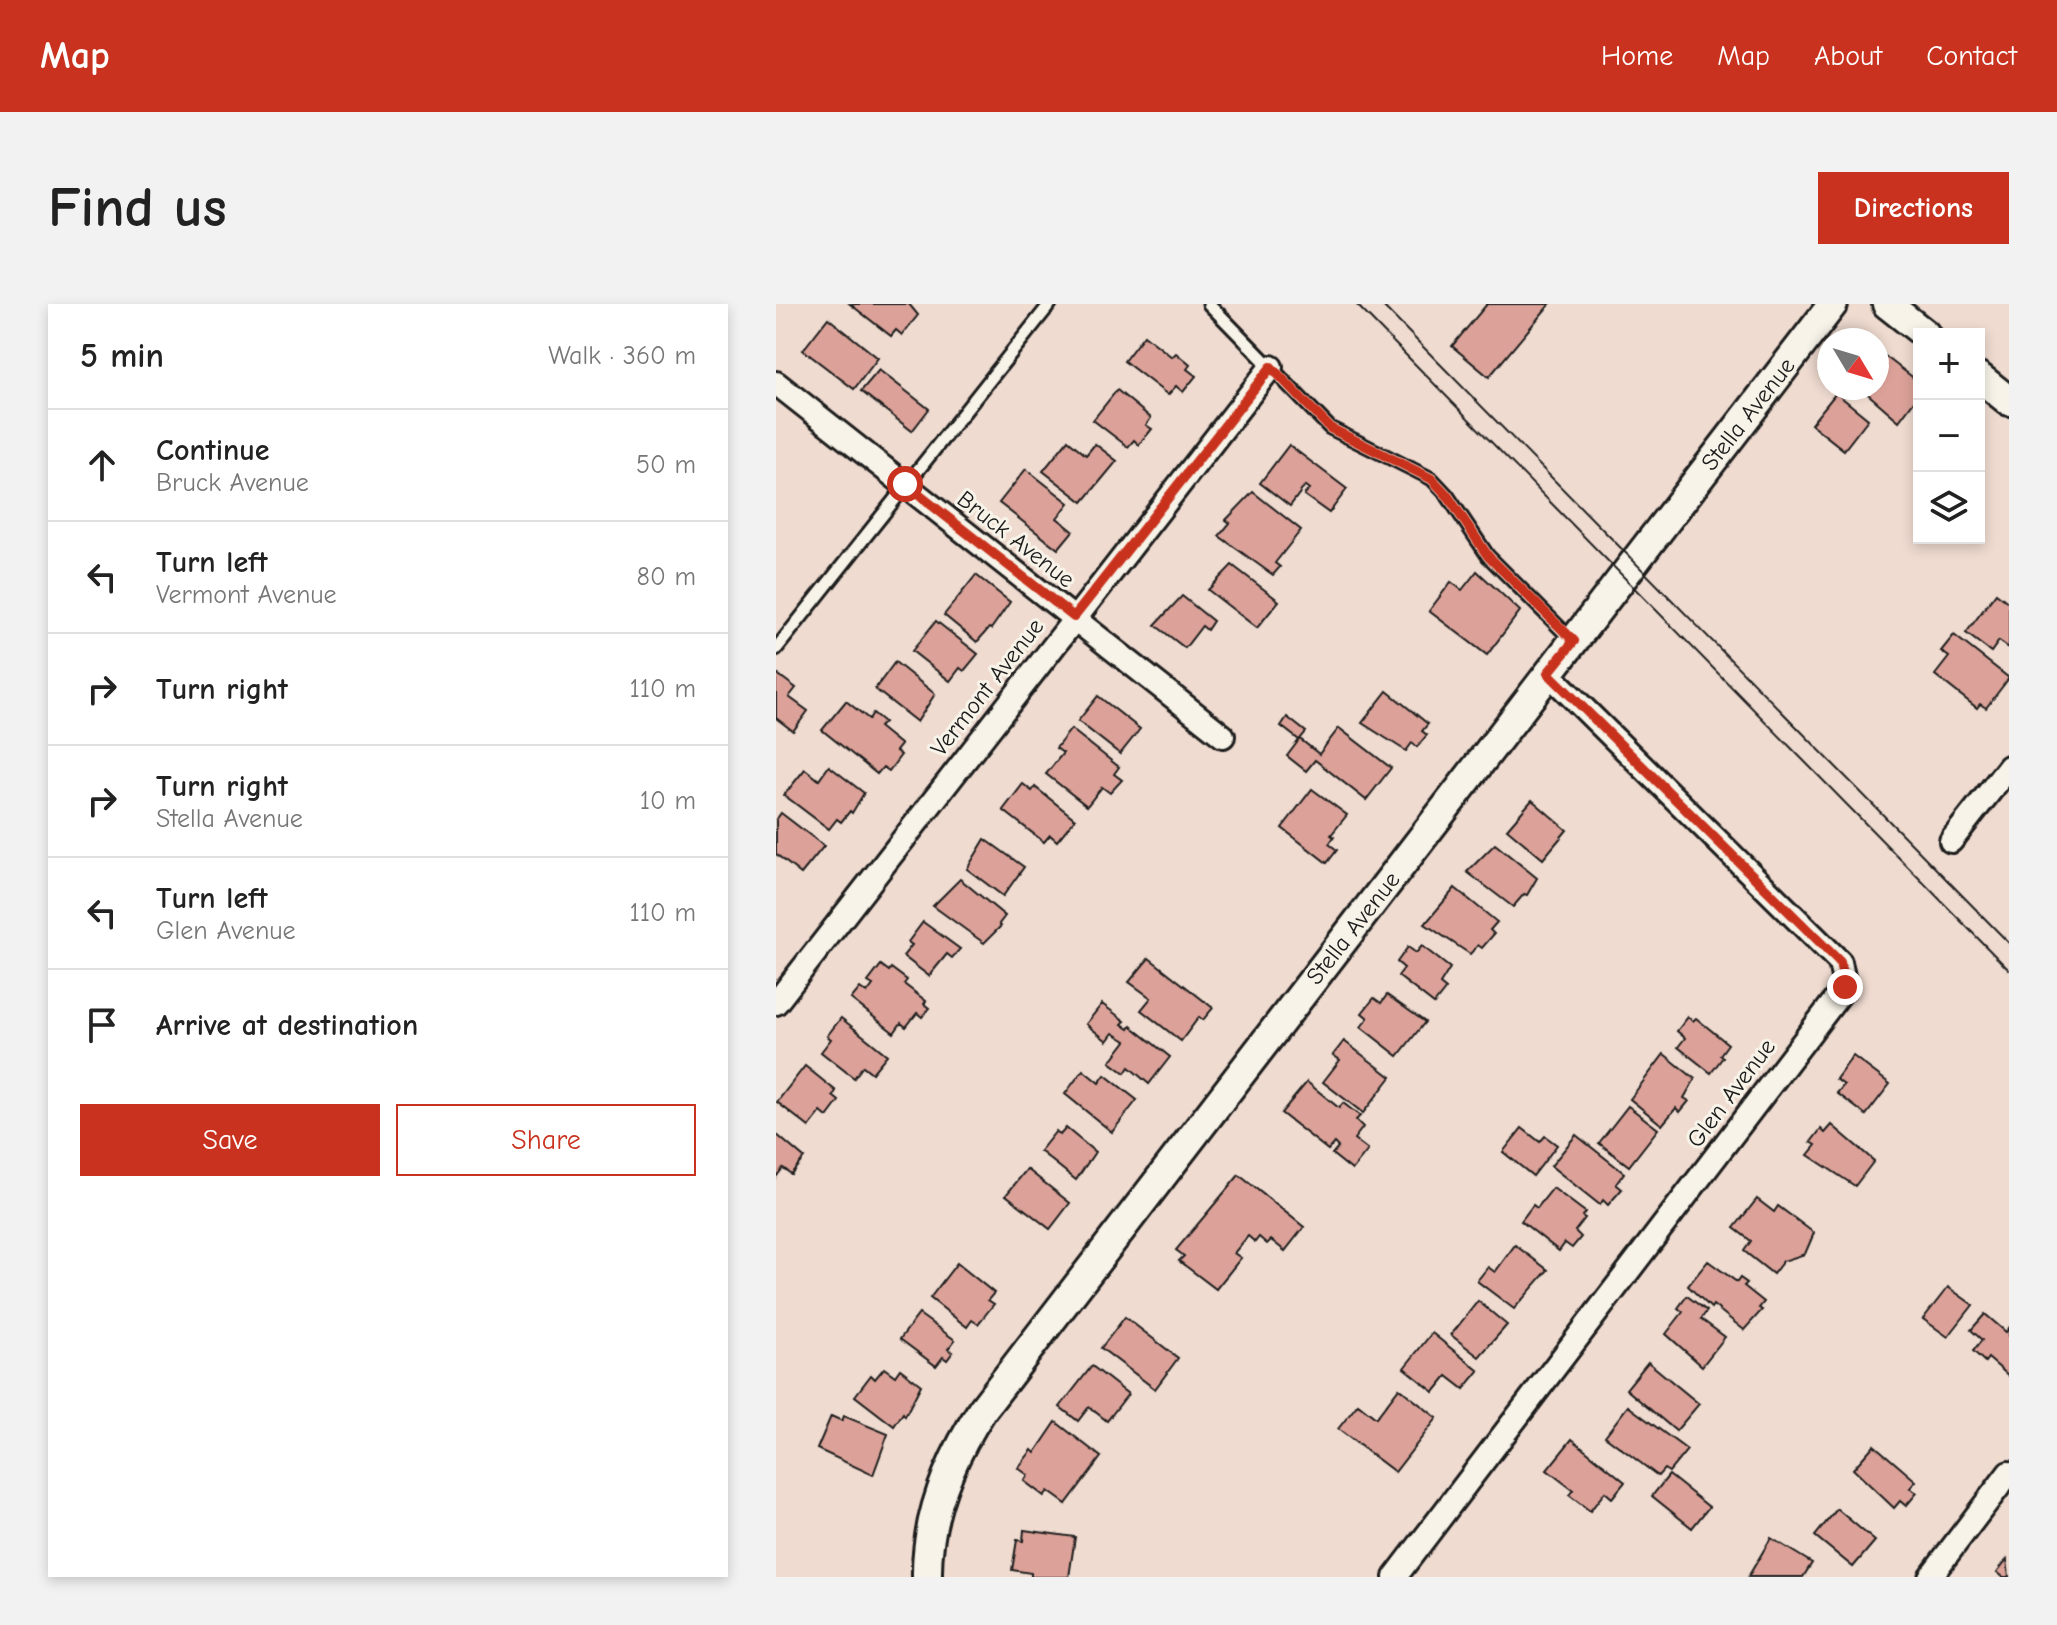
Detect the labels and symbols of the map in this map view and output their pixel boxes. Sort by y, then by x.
north arrow [1817,328,1889,400]
street label: Stella Avenue [1695,352,1801,476]
route start [887,466,923,502]
street label: Bruck Avenue [952,485,1080,593]
street label: Vermont Avenue [925,613,1049,761]
street label: Stella Avenue [1300,866,1406,990]
route end [1827,969,1863,1005]
street label: Glen Avenue [1681,1033,1781,1153]

